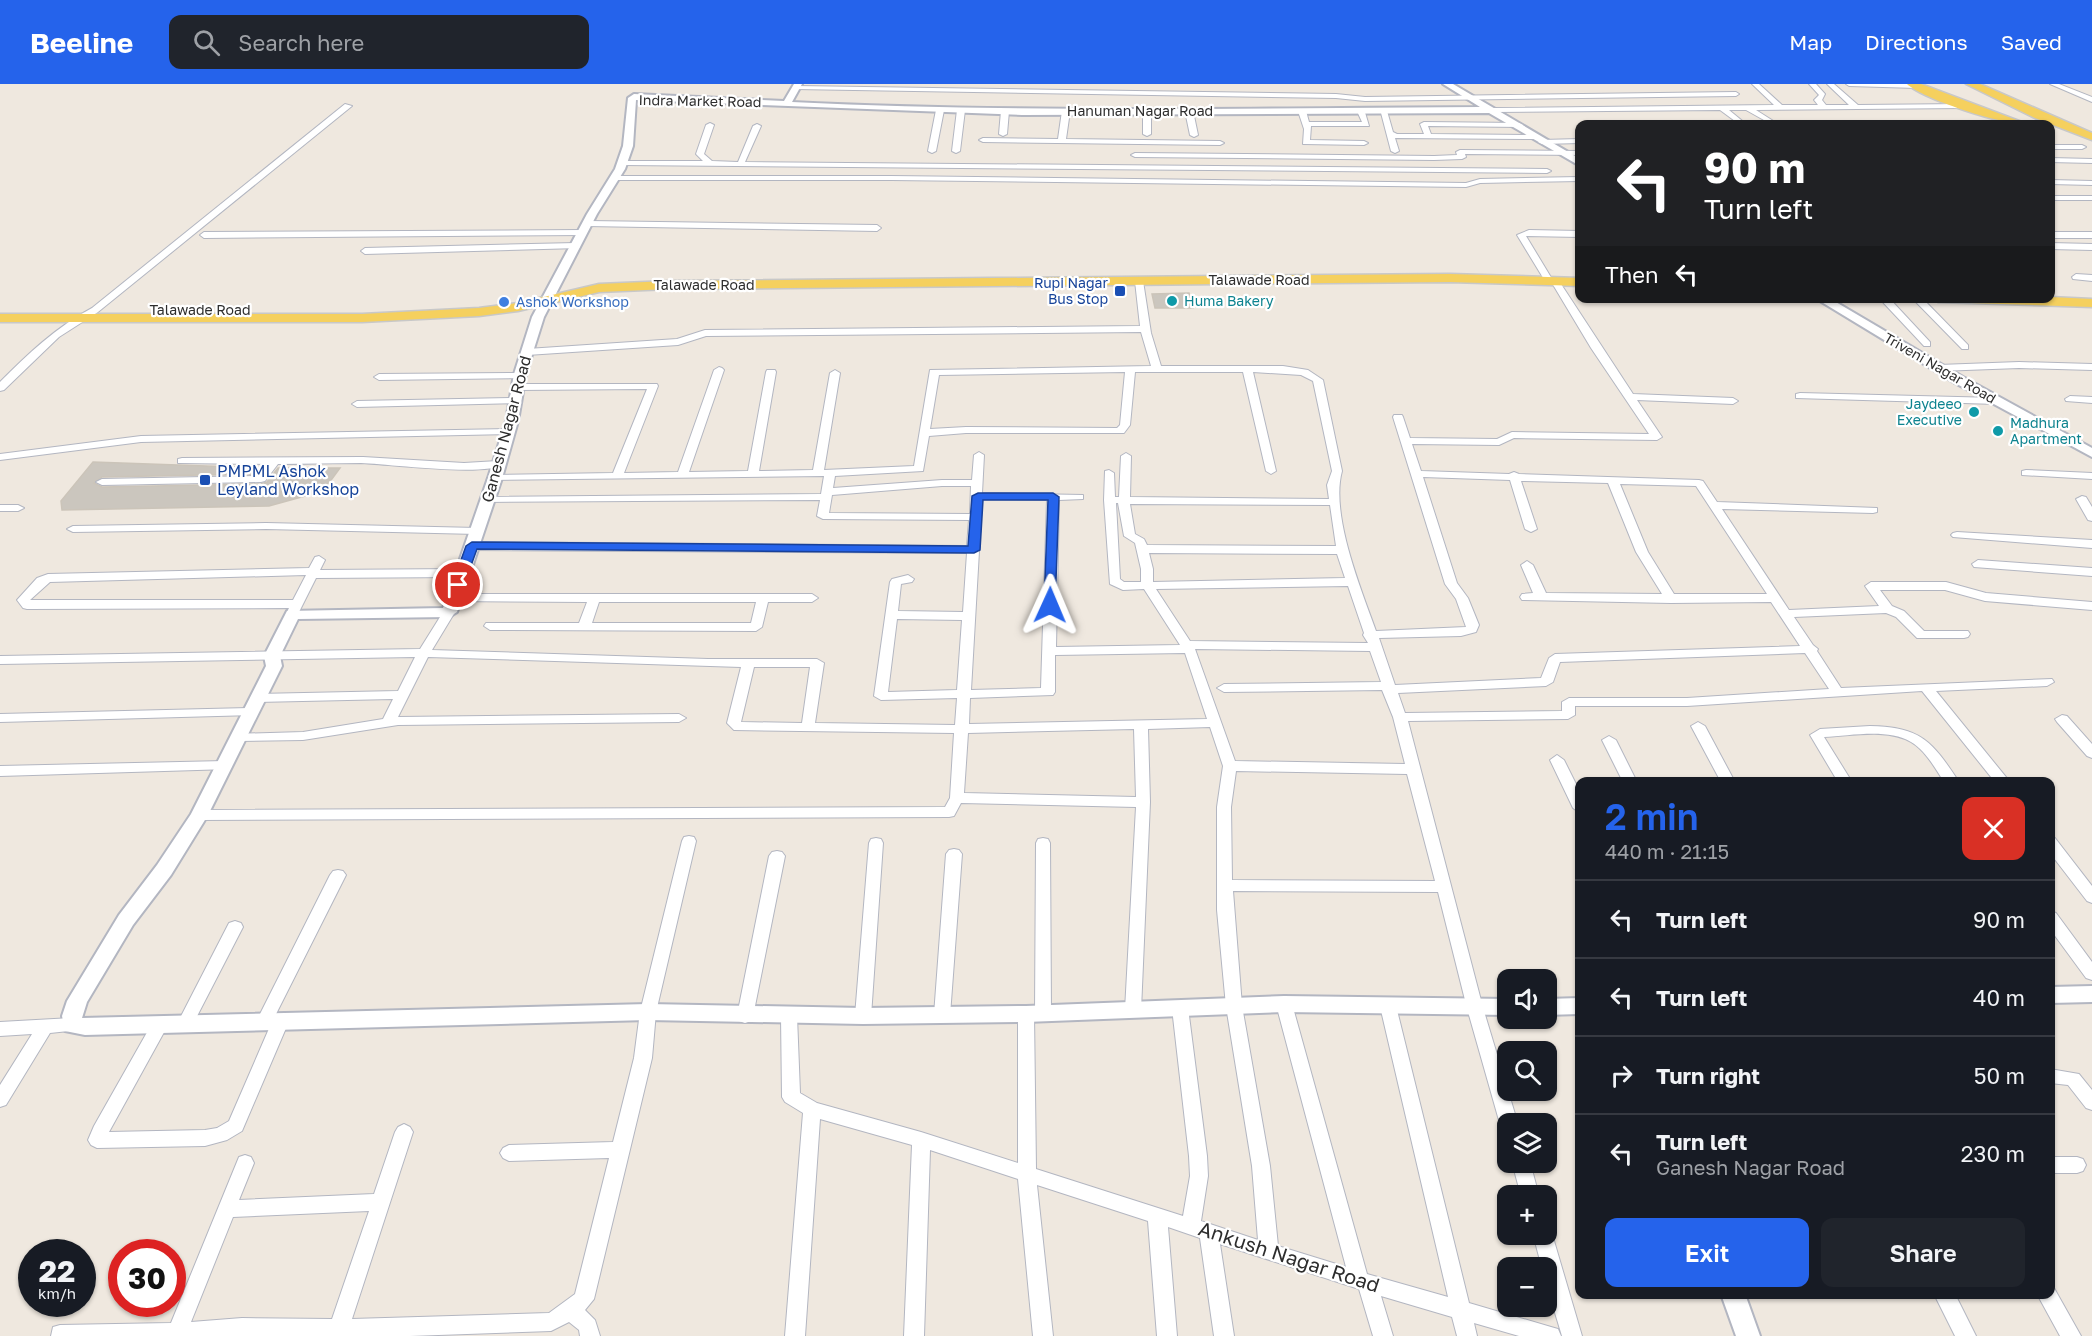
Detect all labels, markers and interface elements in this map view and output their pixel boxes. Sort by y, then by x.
search box [169,15,589,69]
text: Beeline [30,26,133,59]
icon: search [190,26,223,59]
text: Search here [238,29,364,56]
text: Map [1789,29,1832,55]
text: Directions [1865,29,1968,55]
text: Saved [2001,29,2062,55]
street label: Indra Market Road [638,91,762,110]
street label: Hanuman Nagar Road [1067,102,1213,119]
text: 90 m [1704,142,1805,192]
icon: left [1605,144,1683,222]
text: Turn left [1704,193,1813,225]
icon: left [1670,258,1703,291]
text: Then [1605,261,1658,288]
street label: Talawade Road [1208,271,1310,288]
place label: Rupi Nagar Bus Stop [1034,274,1109,307]
street label: Talawade Road [653,276,755,293]
marker: Rupi Nagar Bus Stop [1113,284,1127,298]
place label: Huma Bakery [1184,292,1274,309]
place label: Ashok Workshop [516,293,629,310]
marker: Huma Bakery [1165,294,1179,308]
marker: Ashok Workshop [497,295,511,309]
street label: Talawade Road [149,301,251,318]
street label: Triveni Nagar Road [1881,329,1999,407]
street label: Ganesh Nagar Road [477,353,535,505]
place label: Jaydeeo Executive [1897,395,1962,428]
marker: Jaydeeo Executive [1967,405,1981,419]
place label: Madhura Apartment [2010,414,2082,447]
marker: Madhura Apartment [1991,424,2005,438]
place label: PMPML Ashok Leyland Workshop [217,461,359,499]
marker: PMPML Ashok Leyland Workshop [198,473,212,487]
pin [432,559,483,610]
icon: arrive [441,568,474,601]
position arrow [1018,573,1082,637]
text: 2 min [1605,795,1699,838]
button: close [1962,797,2025,860]
text: 440 m · 21:15 [1605,839,1729,863]
icon: left [1605,903,1638,936]
text: Turn left [1656,906,1747,933]
text: 90 m [1973,906,2025,933]
map controls [1497,969,1557,1317]
button: sound [1497,969,1557,1029]
icon: left [1605,981,1638,1014]
text: Turn left [1656,984,1747,1011]
text: 40 m [1973,984,2025,1011]
button: search [1497,1041,1557,1101]
icon: right [1605,1059,1638,1092]
text: Turn right [1656,1062,1760,1089]
text: 50 m [1974,1062,2025,1089]
button: layers [1497,1113,1557,1173]
text: Turn left [1656,1128,1747,1155]
icon: left [1605,1137,1638,1170]
text: 230 m [1961,1140,2025,1167]
text: Ganesh Nagar Road [1656,1155,1845,1179]
button: + [1497,1185,1557,1245]
street label: Ankush Nagar Road [1196,1215,1383,1297]
button: Exit [1605,1218,1809,1287]
button: Share [1821,1218,2025,1287]
speed limit sign: 30 [108,1239,186,1317]
text: 22 [39,1253,75,1289]
button: − [1497,1257,1557,1317]
text: km/h [38,1284,76,1302]

